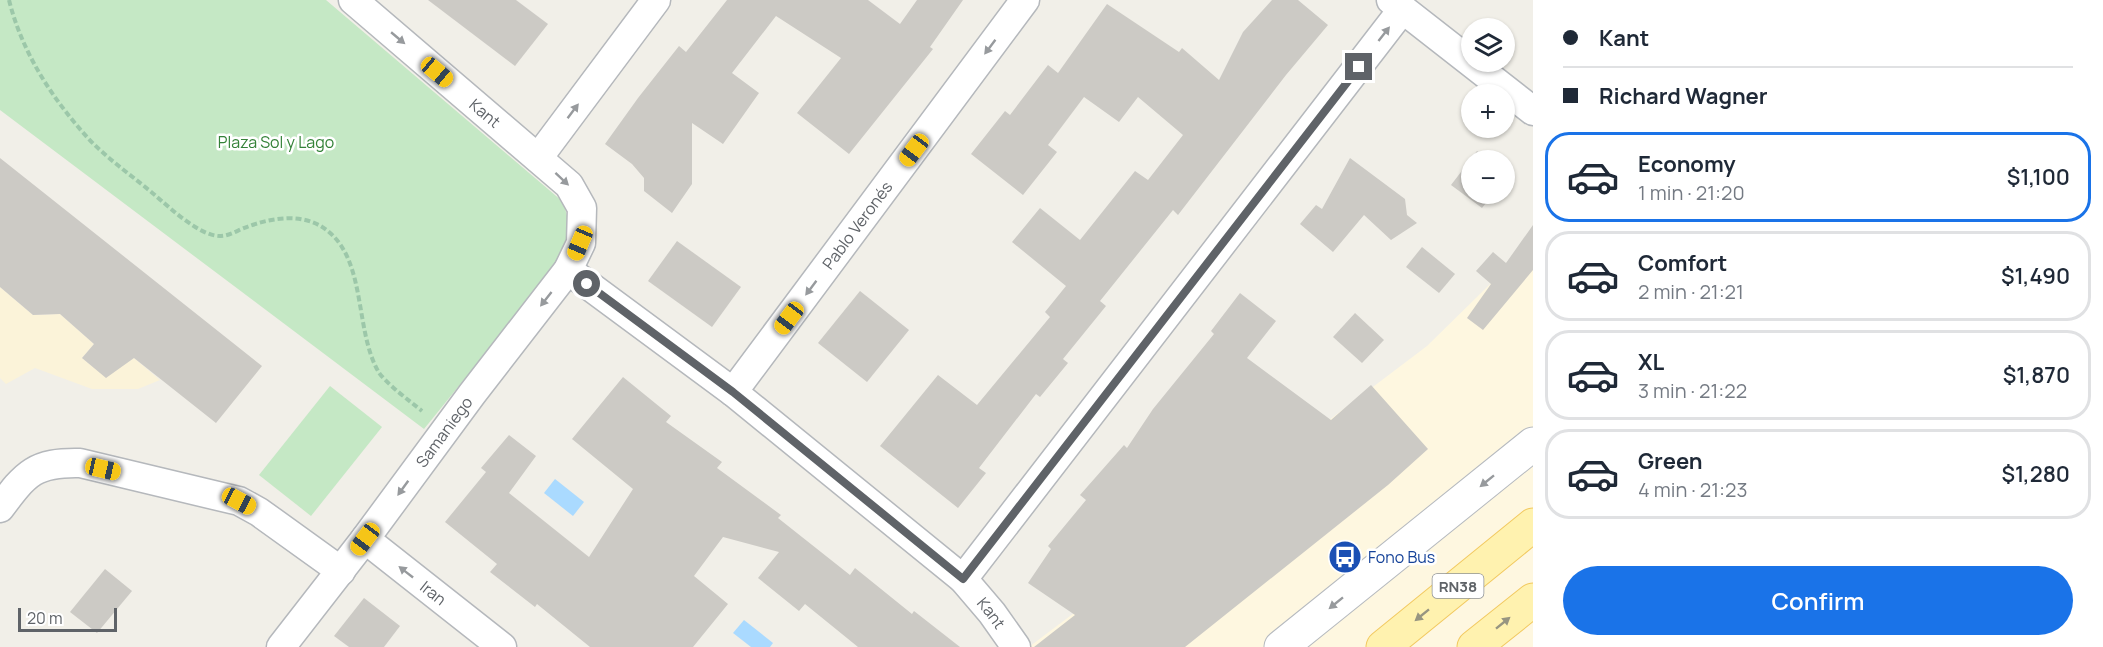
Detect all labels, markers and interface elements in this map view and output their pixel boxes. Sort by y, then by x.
map controls [1461,18,1515,204]
button: layers [1461,18,1515,72]
text: Kant [1599,23,1649,53]
one-way arrow [1377,26,1390,42]
one-way arrow [390,31,405,44]
one-way arrow [984,39,996,55]
route end [1345,53,1372,80]
car [417,54,457,90]
text: Richard Wagner [1599,81,1768,111]
button: + [1461,84,1515,138]
street label: Kant [465,94,505,132]
one-way arrow [567,103,579,118]
car [896,130,932,170]
park label: Plaza Sol y Lago [218,131,334,153]
text: Economy [1638,149,1736,179]
button: − [1461,150,1515,204]
icon: car [1566,150,1620,204]
text: $1,100 [2007,162,2070,192]
one-way arrow [554,172,569,186]
street label: Pablo Veronés [817,177,897,274]
text: 1 min · 21:20 [1638,179,1745,206]
car [565,223,595,263]
text: Comfort [1638,248,1727,278]
icon: car [1566,249,1620,303]
text: $1,490 [2001,261,2070,291]
route start [573,270,600,297]
text: 2 min · 21:21 [1638,278,1744,305]
one-way arrow [805,279,817,295]
one-way arrow [541,291,553,306]
car [771,298,807,338]
text: XL [1638,347,1664,377]
icon: car [1566,348,1620,402]
text: $1,870 [2003,360,2070,390]
text: 3 min · 21:22 [1638,377,1747,404]
street label: Samaniego [411,392,478,472]
text: Green [1638,446,1703,476]
icon: car [1566,447,1620,501]
car [83,456,123,482]
text: $1,280 [2001,459,2070,489]
one-way arrow [1480,474,1495,486]
text: 4 min · 21:23 [1638,476,1747,503]
one-way arrow [398,480,410,495]
car [219,485,259,517]
car [347,519,383,559]
bus stop icon: Fono Bus [1327,539,1363,575]
place label: Fono Bus [1368,546,1435,568]
one-way arrow [399,566,414,578]
button: Confirm [1563,566,2073,635]
road number: RN38 [1432,574,1484,598]
street label: Iran [416,576,451,610]
street label: Kant [972,593,1011,633]
one-way arrow [1329,596,1344,609]
scale bar [18,605,117,632]
text: 20 m [27,607,63,629]
one-way arrow [1415,608,1430,621]
one-way arrow [1496,618,1511,630]

